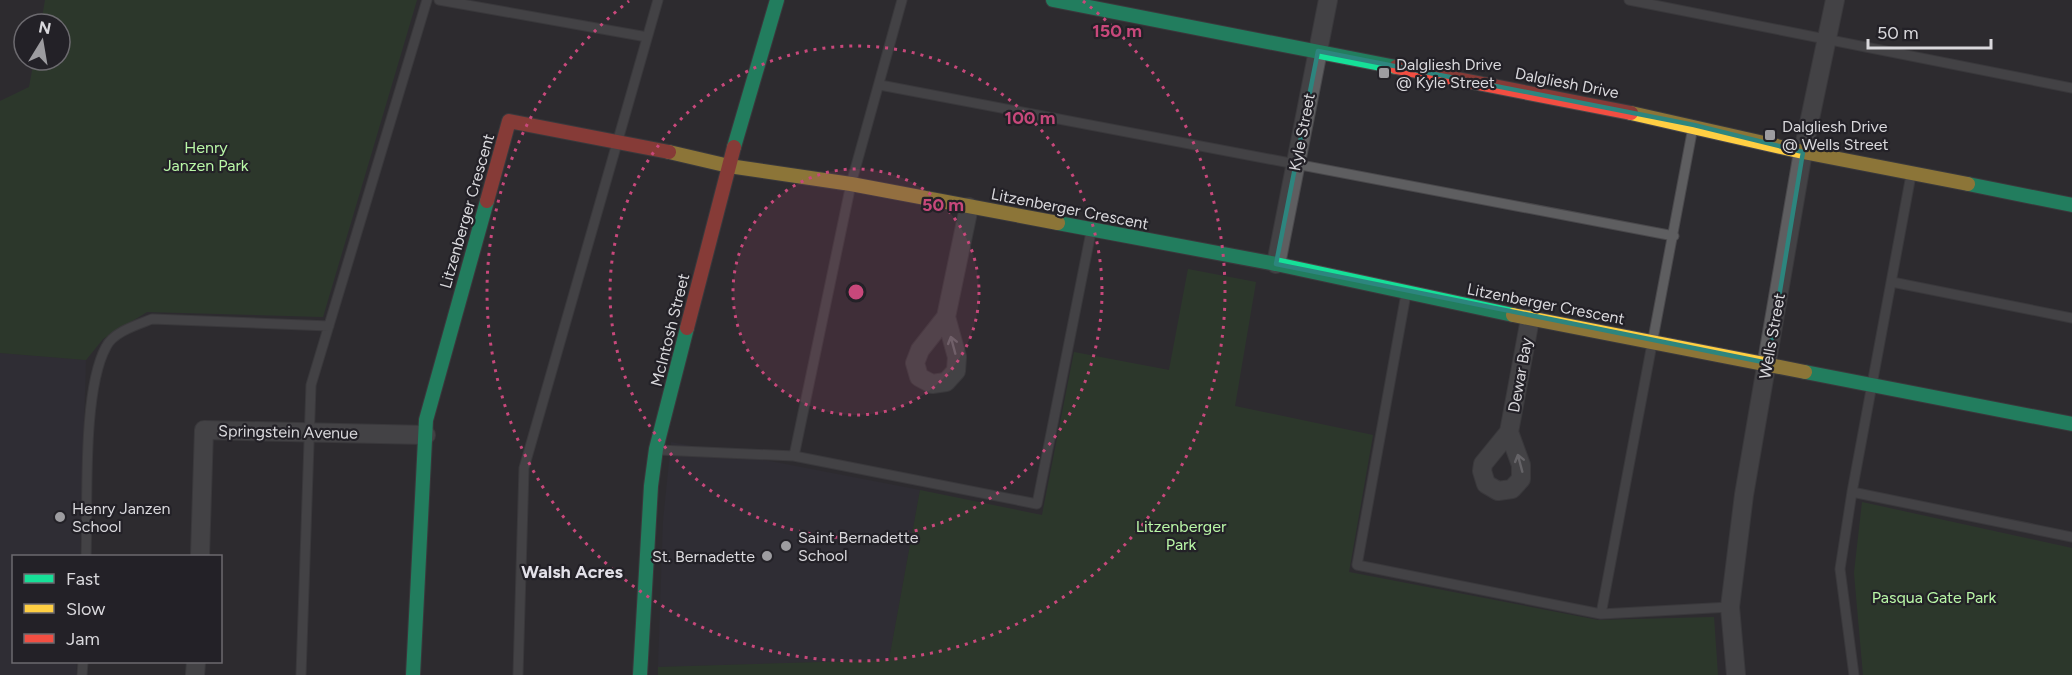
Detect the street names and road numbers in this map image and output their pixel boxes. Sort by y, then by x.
street label: Dalgliesh Drive [1513,64,1621,102]
street label: Kyle Street [1285,91,1319,173]
street label: Litzenberger Crescent [436,131,498,291]
street label: Litzenberger Crescent [990,184,1150,234]
street label: McIntosh Street [647,271,693,389]
street label: Litzenberger Crescent [1466,279,1626,329]
street label: Wells Street [1755,292,1789,380]
street label: Dewar Bay [1504,336,1536,414]
street label: Springstein Avenue [218,421,358,443]

